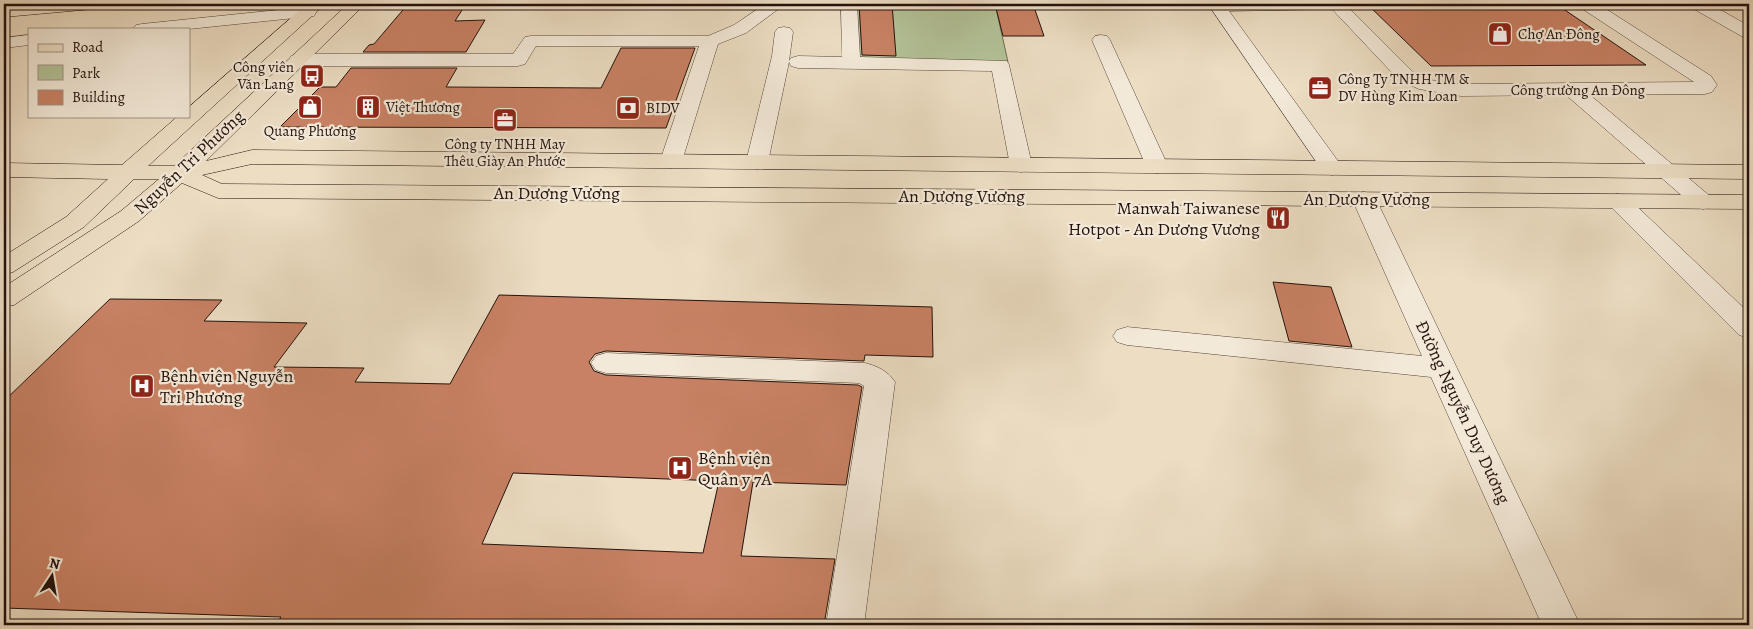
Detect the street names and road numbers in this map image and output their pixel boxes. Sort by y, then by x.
street label: Công trường An Đông [1511,80,1646,100]
street label: Nguyễn Tri Phương [129,104,249,220]
street label: An Dương Vương [493,181,620,205]
street label: An Dương Vương [898,184,1025,208]
street label: An Dương Vương [1303,187,1430,211]
street label: Đường Nguyễn Duy Dương [1410,316,1516,508]

